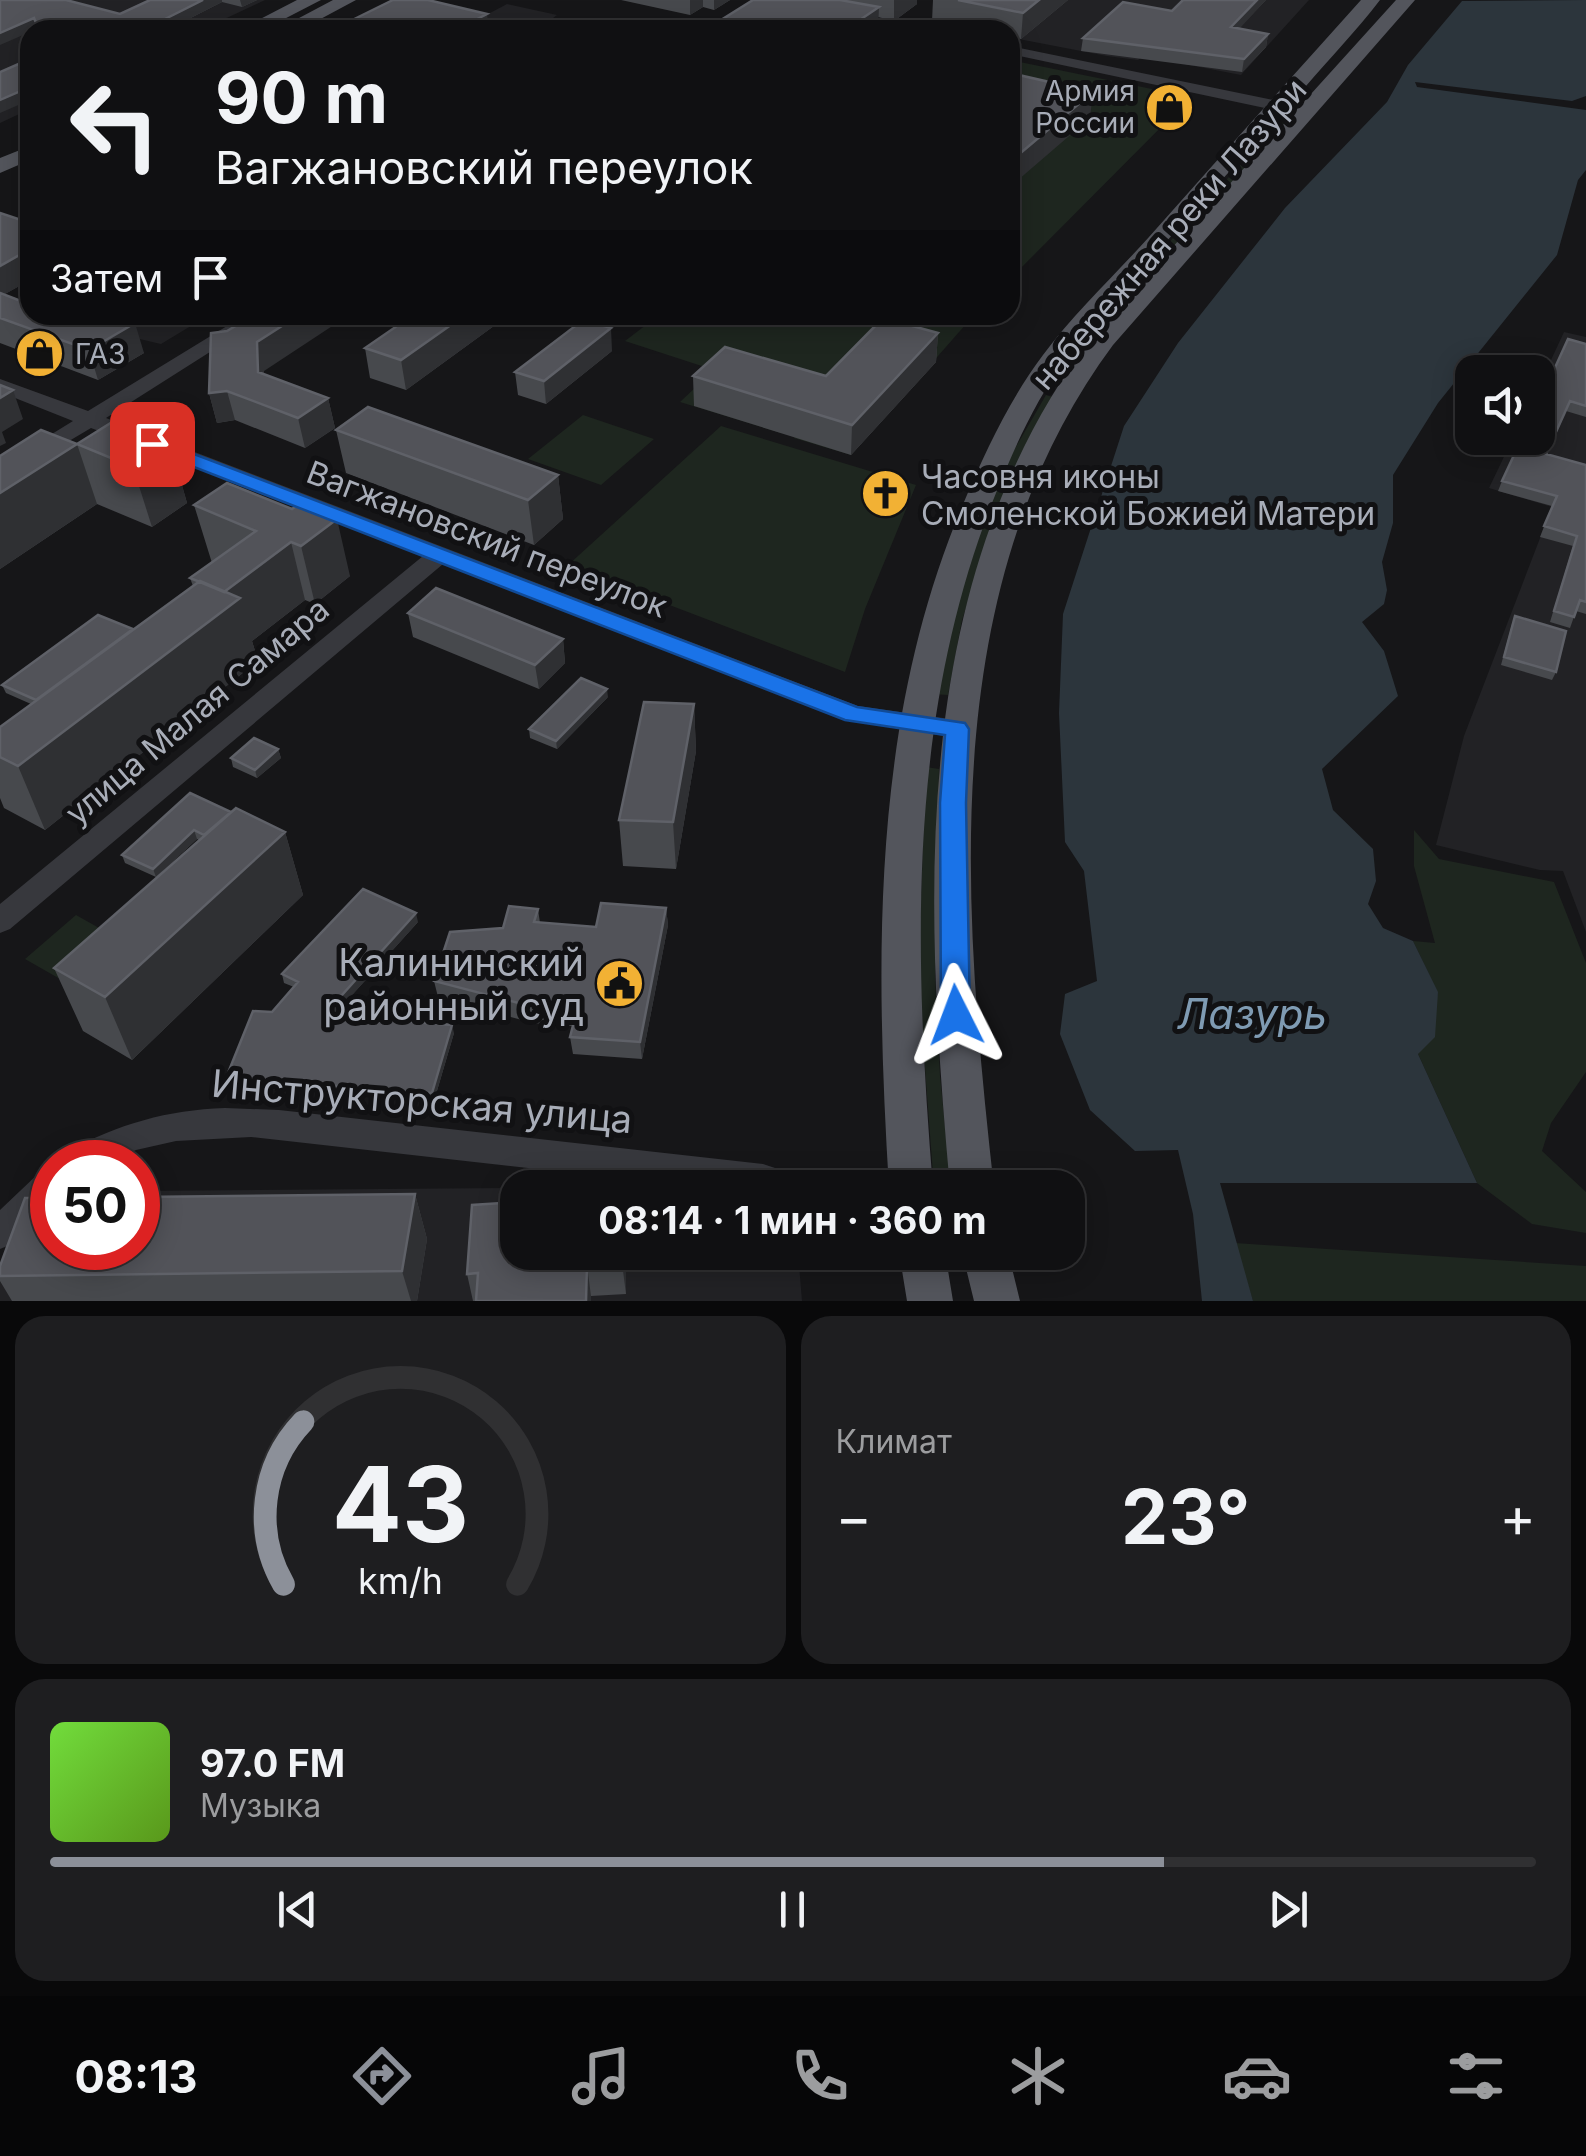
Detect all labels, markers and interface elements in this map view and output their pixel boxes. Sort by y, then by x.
text: 90 m [215,55,388,140]
icon: left [50,60,180,190]
street label: набережная реки Лазури [1023,71,1315,397]
place label: Армия России [1035,74,1135,140]
shop icon: Армия России [1144,81,1196,133]
text: Вагжановский переулок [215,140,753,195]
icon: arrive [183,250,238,305]
text: Затем [50,255,163,301]
shop icon: ГАЗ [14,328,66,380]
place label: ГАЗ [75,337,125,371]
map controls [1455,355,1555,455]
button: sound [1455,355,1555,455]
pin [110,402,195,487]
icon: arrive [125,417,180,472]
street label: Вагжановский переулок [301,452,673,626]
place label: Часовня иконы Смоленской Божией Матери [921,457,1375,533]
church icon: Часовня иконы Смоленской Божией Матери [860,468,912,520]
street label: улица Малая Самара [57,589,337,833]
place label: Калининский районный суд [323,939,584,1029]
public building icon: Калининский районный суд [593,958,645,1010]
position arrow [904,963,1008,1067]
water label: Лазурь [1177,988,1327,1039]
street label: Инструкторская улица [210,1060,634,1142]
speed limit sign: 50 [30,1140,160,1270]
text: 08:14 · 1 мин · 360 m [598,1197,987,1243]
text: Климат [836,1422,952,1461]
text: 43 [332,1441,469,1567]
text: 23° [1121,1471,1251,1562]
text: − [836,1484,872,1550]
text: + [1500,1484,1536,1550]
text: km/h [358,1559,443,1603]
text: 97.0 FM [200,1740,345,1786]
text: Музыка [200,1786,321,1825]
icon: previous [270,1882,325,1937]
icon: pause [765,1882,820,1937]
icon: next [1261,1882,1316,1937]
icon: directions [347,2041,417,2111]
icon: music [566,2041,636,2111]
icon: phone [785,2041,855,2111]
icon: climate [1003,2041,1073,2111]
icon: car [1222,2041,1292,2111]
icon: filters [1441,2041,1511,2111]
text: 08:13 [74,2049,198,2104]

